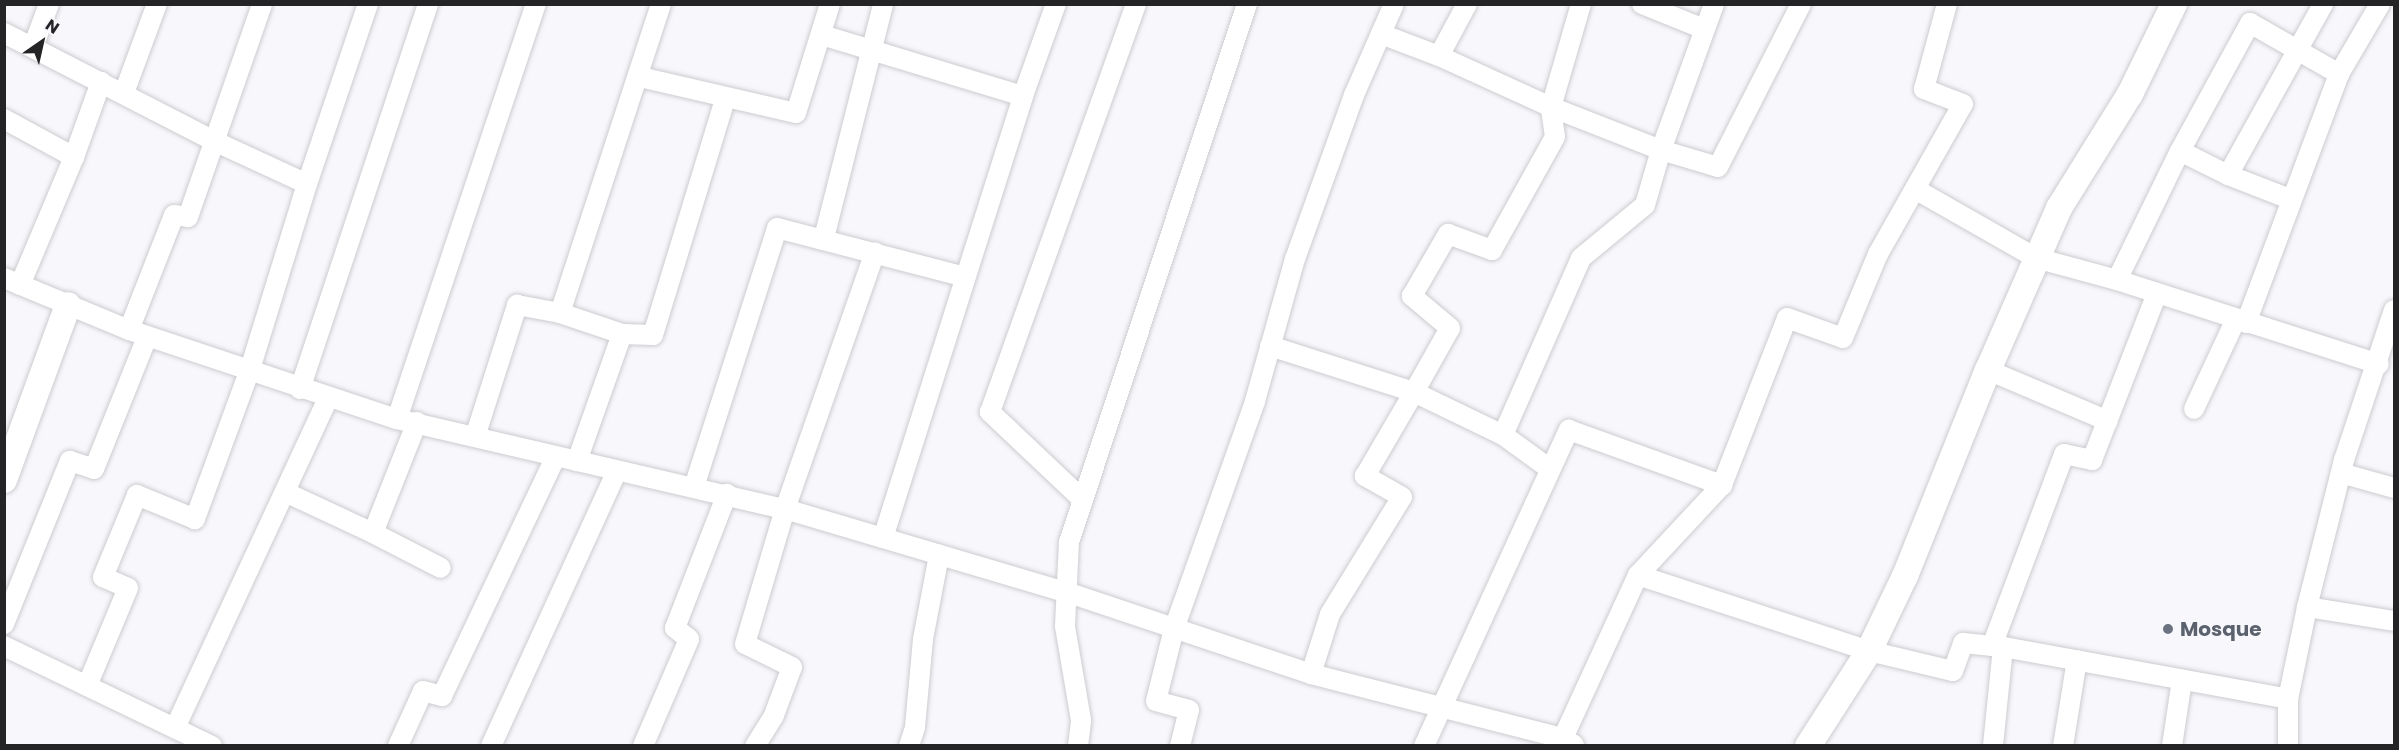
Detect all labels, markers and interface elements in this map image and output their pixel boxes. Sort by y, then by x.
north arrow [12,12,72,72]
text: N [41,14,64,40]
place label: Mosque [2180,617,2262,641]
marker: Mosque [2161,622,2175,636]

